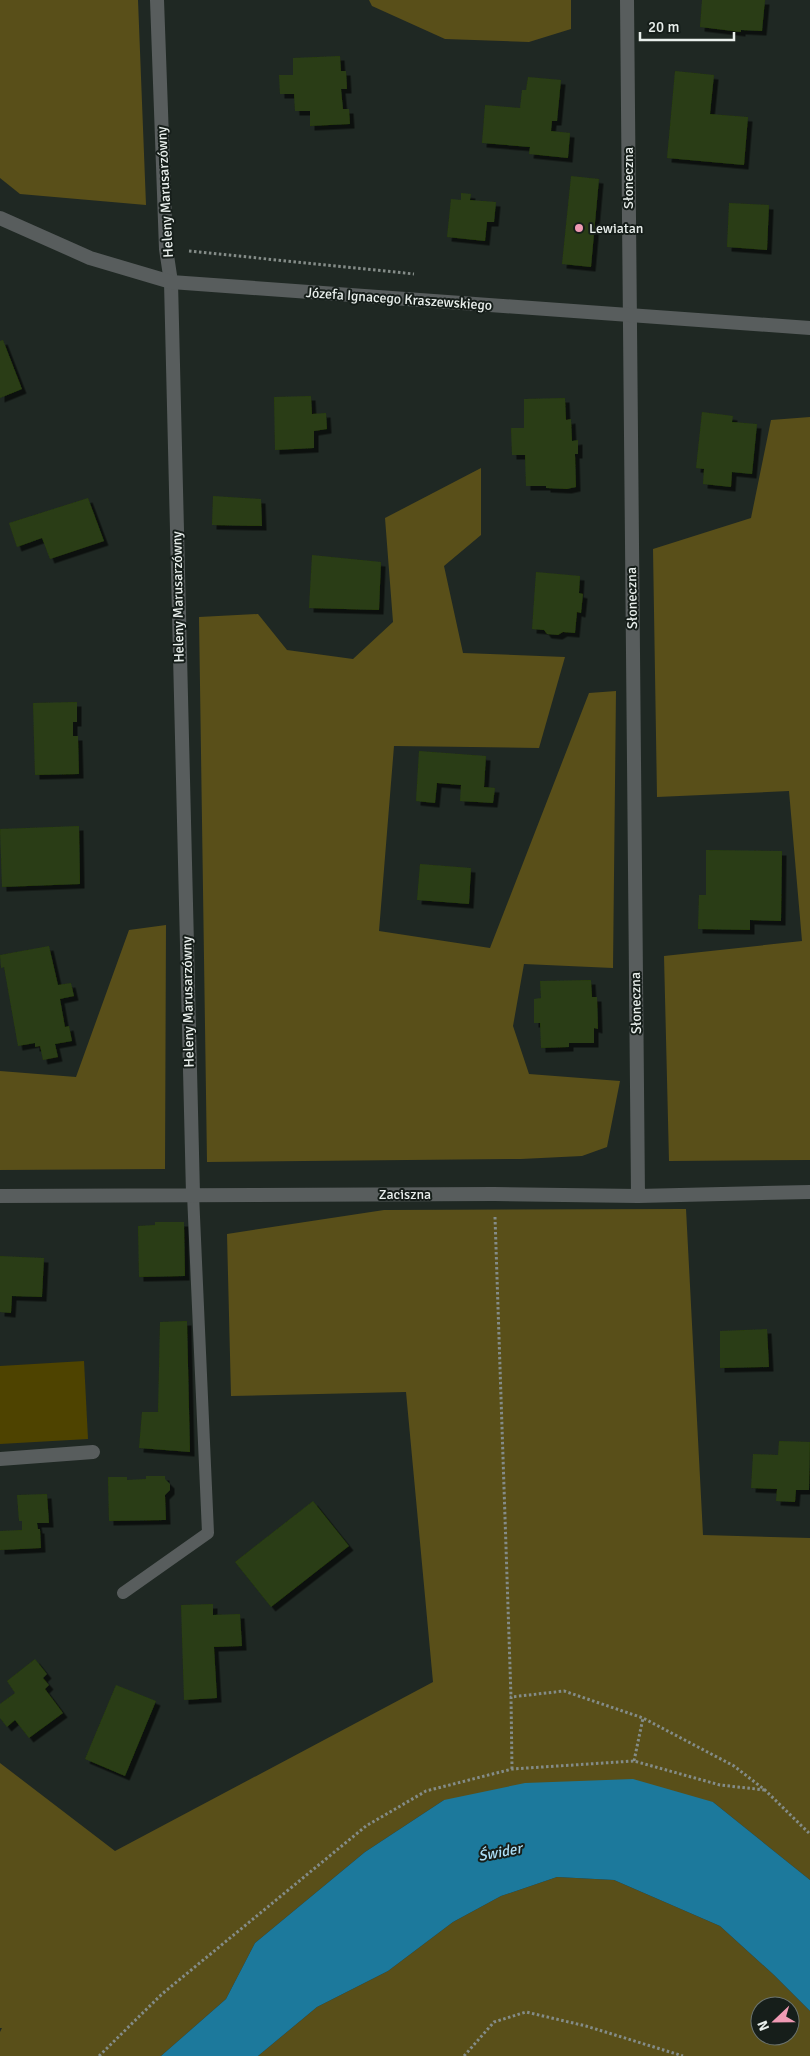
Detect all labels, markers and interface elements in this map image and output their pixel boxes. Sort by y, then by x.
scale bar [640,10,734,42]
text: 20 m [648,18,679,36]
street label: Heleny Marusarzówny [153,125,177,258]
street label: Słoneczna [620,147,637,209]
place label: Lewiatan [589,220,643,237]
marker: Lewiatan [573,222,585,234]
street label: Józefa Ignacego Kraszewskiego [305,284,493,314]
street label: Heleny Marusarzówny [168,531,188,663]
street label: Słoneczna [623,567,641,629]
street label: Heleny Marusarzówny [178,936,198,1068]
street label: Słoneczna [627,972,645,1034]
street label: Zaciszna [379,1186,431,1203]
water label: Świder [477,1838,526,1865]
north arrow [750,1996,800,2046]
text: N [754,2018,773,2033]

